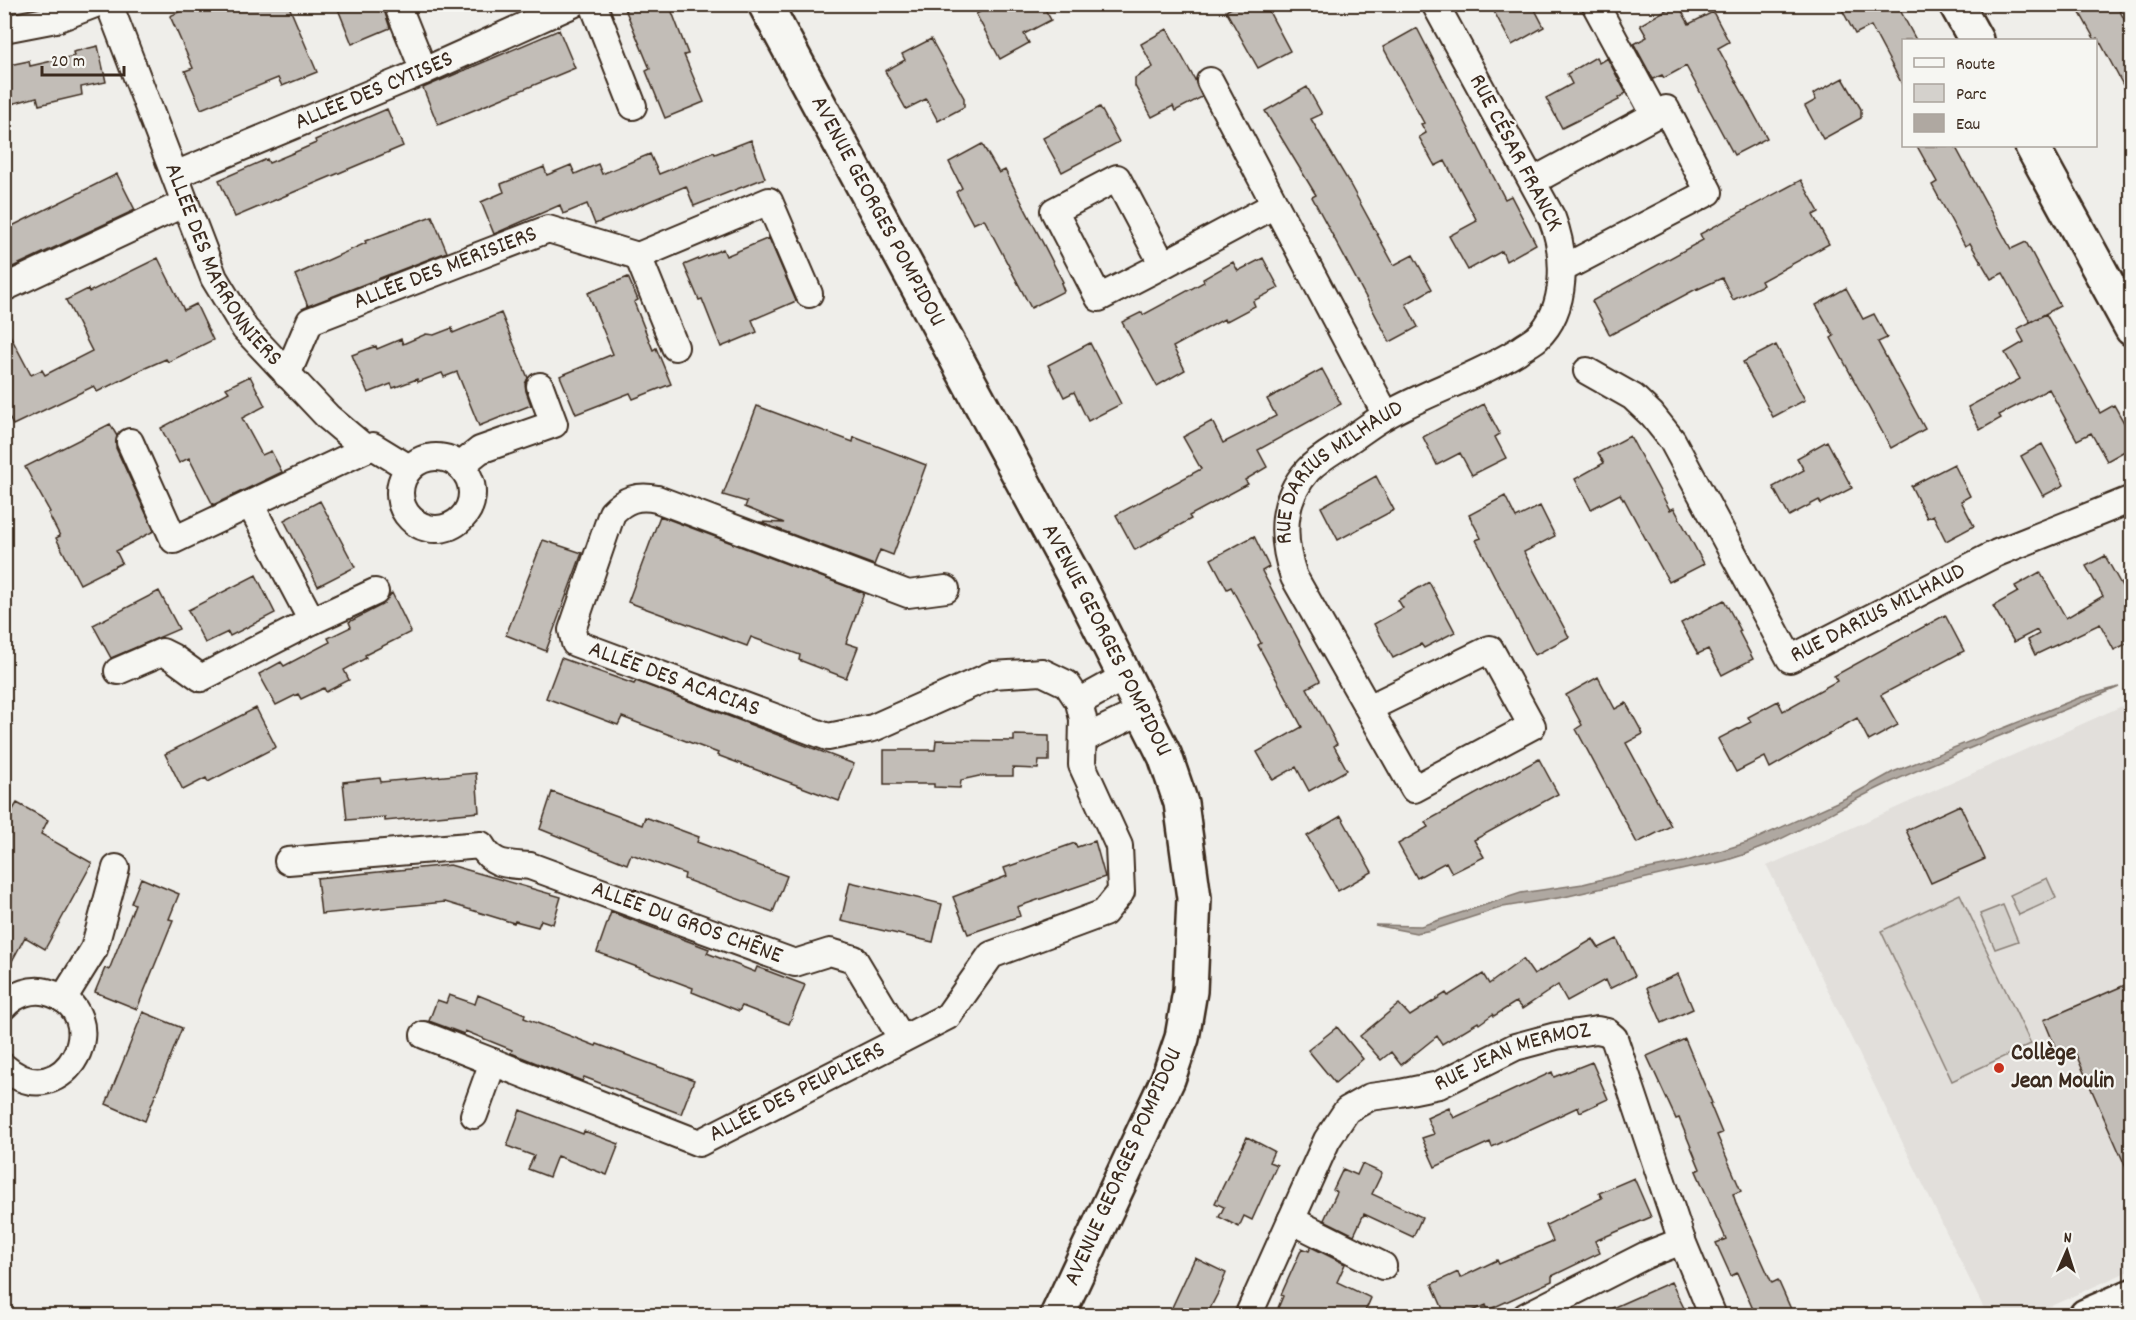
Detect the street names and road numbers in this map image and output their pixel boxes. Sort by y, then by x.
street label: ALLÉE DES CYTISES [290,43,459,140]
street label: RUE CÉSAR FRANCK [1459,68,1571,238]
street label: AVENUE GEORGES POMPIDOU [801,90,953,333]
street label: ALLÉE DES MARRONNIERS [155,158,290,375]
street label: ALLÉE DES MERISIERS [349,218,543,320]
street label: RUE DARIUS MILHAUD [1268,392,1410,545]
street label: AVENUE GEORGES POMPIDOU [1032,518,1180,763]
street label: RUE DARIUS MILHAUD [1785,555,1972,673]
street label: ALLÉE DES ACACIAS [583,633,765,727]
street label: ALLÉE DU GROS CHÊNE [586,873,787,974]
street label: RUE JEAN MERMOZ [1429,1014,1593,1102]
street label: ALLÉE DES PEUPLIERS [703,1033,892,1152]
street label: AVENUE GEORGES POMPIDOU [1056,1042,1192,1292]

